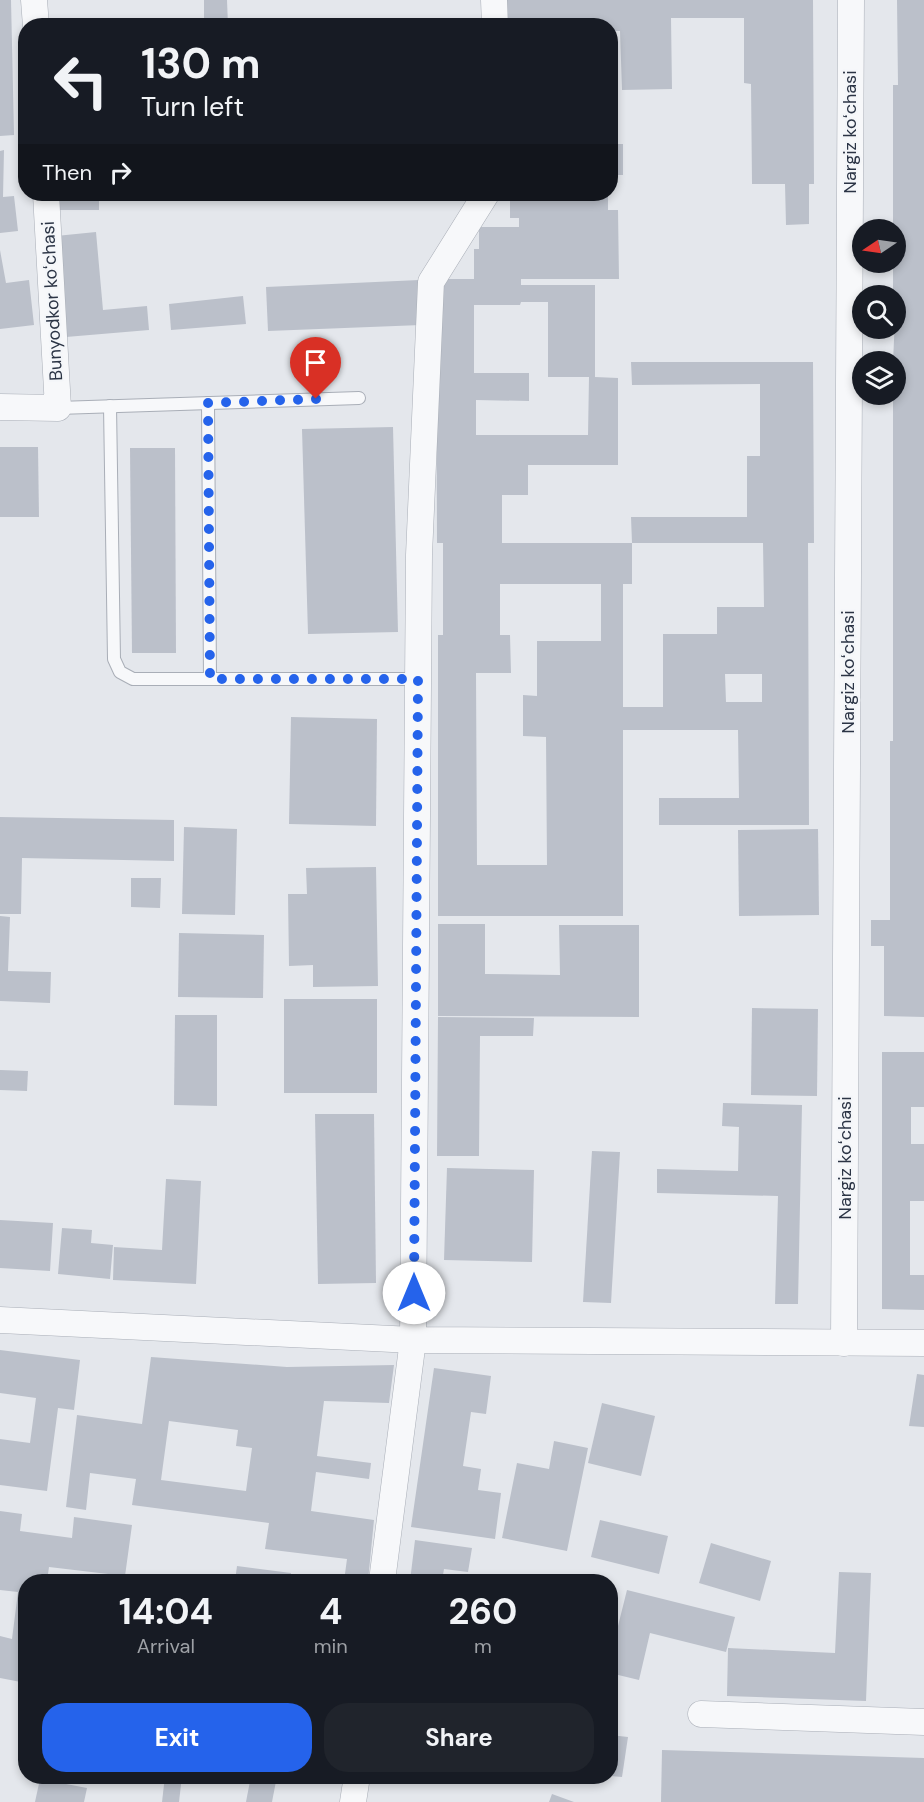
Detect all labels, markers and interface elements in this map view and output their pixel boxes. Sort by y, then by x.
text: 130 m [141,36,261,91]
icon: left [42,42,120,120]
street label: Nargiz koʻchasi [838,71,862,193]
text: Turn left [141,89,244,124]
icon: right [104,156,137,189]
text: Then [42,158,92,187]
north arrow [852,219,906,273]
map controls [852,219,906,405]
street label: Bunyodkor koʻchasi [36,221,68,381]
button: search [852,285,906,339]
pin [290,337,341,399]
icon: arrive [299,346,332,379]
button: layers [852,351,906,405]
street label: Nargiz koʻchasi [836,611,860,733]
street label: Nargiz koʻchasi [833,1097,857,1219]
position arrow [382,1261,446,1325]
text: 14:04 [119,1588,213,1635]
text: 4 [319,1588,342,1635]
text: 260 [448,1588,517,1635]
text: Arrival [137,1633,195,1659]
text: min [314,1633,348,1659]
text: m [474,1633,492,1659]
button: Exit [42,1703,312,1772]
button: Share [324,1703,594,1772]

